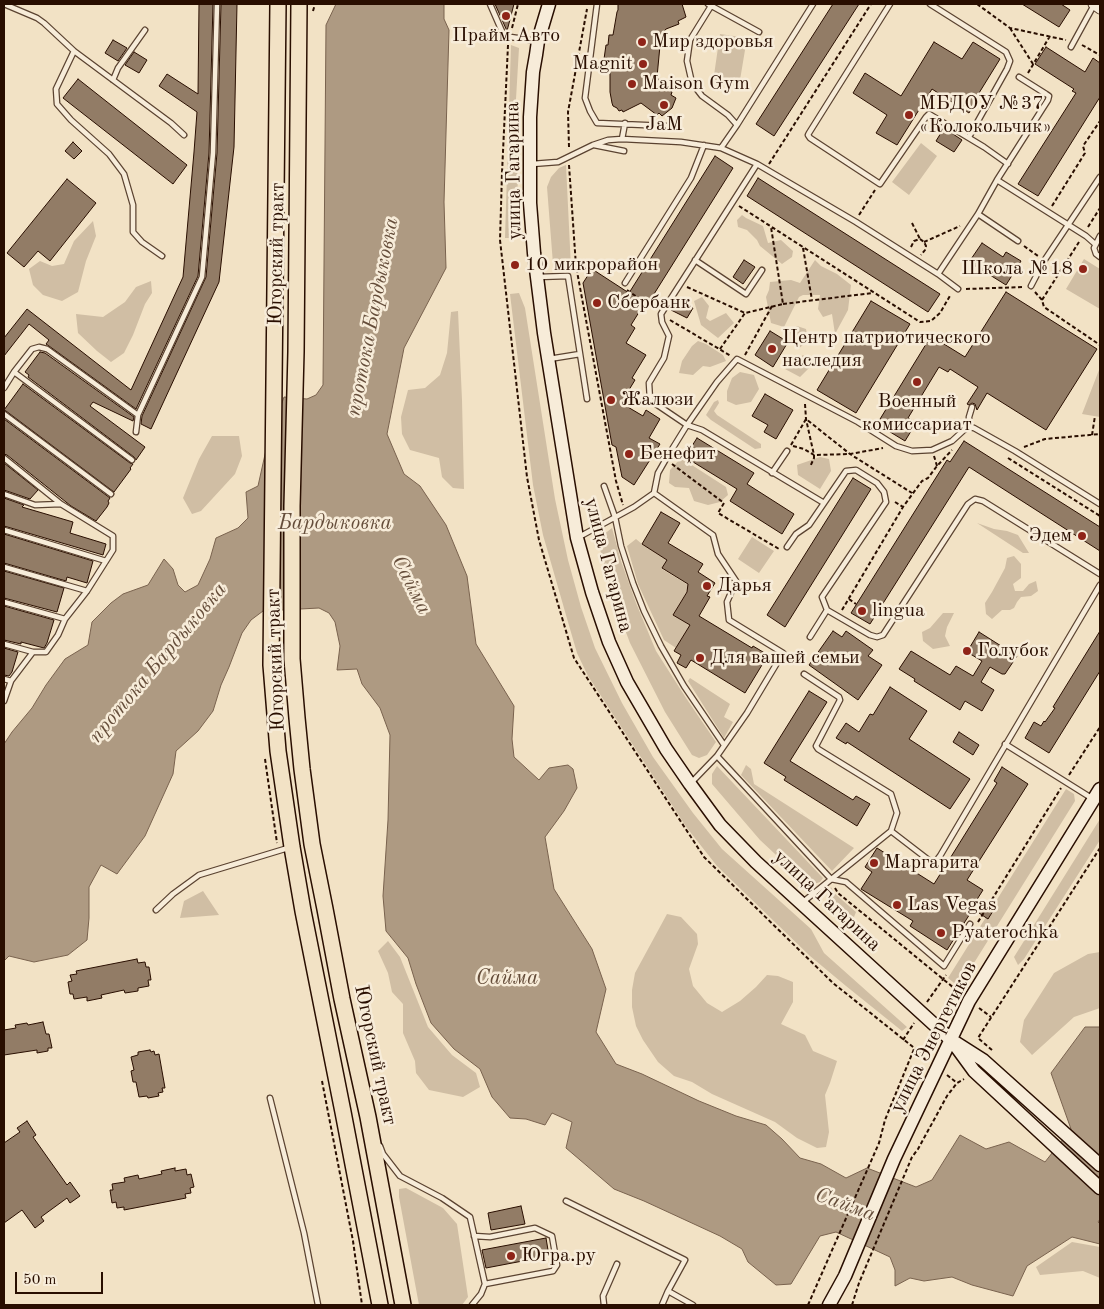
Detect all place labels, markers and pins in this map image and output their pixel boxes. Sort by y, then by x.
marker: Прайм Авто [500,10,512,22]
place label: Прайм Авто [452,24,560,48]
place label: Мир здоровья [652,30,773,54]
marker: Мир здоровья [636,36,648,48]
place label: Magnit [572,52,633,76]
marker: Magnit [637,58,649,70]
place label: Maison Gym [642,72,750,96]
marker: Maison Gym [626,78,638,90]
place label: МБДОУ №37 «Колокольчик» [919,92,1052,139]
marker: JaM [658,99,670,111]
marker: МБДОУ №37 «Колокольчик» [903,109,915,121]
place label: JaM [645,113,683,137]
place label: 10 микрорайон [525,253,658,277]
place label: Школа №18 [961,257,1073,281]
marker: 10 микрорайон [509,259,521,271]
marker: Школа №18 [1077,263,1089,275]
place label: Сбербанк [607,291,691,315]
marker: Сбербанк [591,297,603,309]
place label: Центр патриотического наследия [782,326,991,373]
marker: Центр патриотического наследия [766,343,778,355]
marker: Военный комиссариат [911,376,923,388]
place label: Жалюзи [621,388,694,412]
place label: Военный комиссариат [862,390,972,437]
marker: Жалюзи [605,394,617,406]
place label: Бенефит [639,442,716,466]
marker: Бенефит [623,448,635,460]
place label: Эдем [1029,524,1072,548]
marker: Эдем [1076,530,1088,542]
place label: Дарья [717,574,772,598]
marker: Дарья [701,580,713,592]
place label: lingua [872,599,925,623]
marker: lingua [856,605,868,617]
place label: Голубок [977,639,1049,663]
marker: Голубок [961,645,973,657]
place label: Для вашей семьи [710,646,860,670]
marker: Для вашей семьи [694,652,706,664]
place label: Маргарита [884,851,979,875]
marker: Маргарита [868,857,880,869]
place label: Las Vegas [907,893,997,917]
marker: Las Vegas [891,899,903,911]
place label: Pyaterochka [951,921,1059,945]
marker: Pyaterochka [935,927,947,939]
place label: Югра.ру [521,1244,596,1268]
marker: Югра.ру [505,1250,517,1262]

